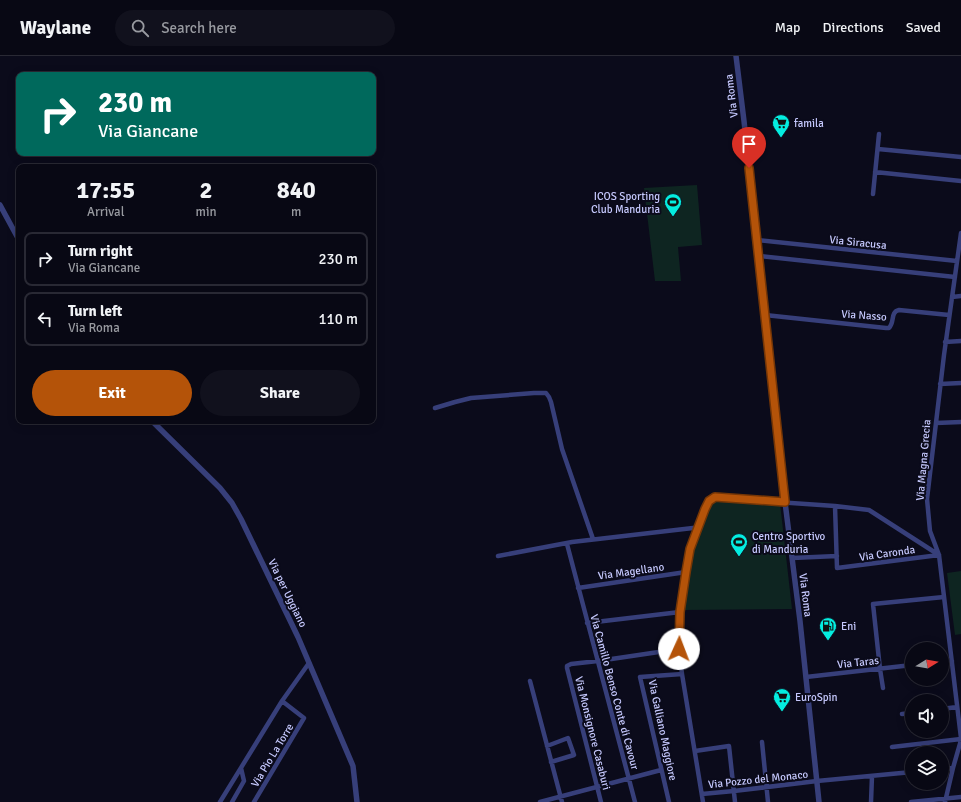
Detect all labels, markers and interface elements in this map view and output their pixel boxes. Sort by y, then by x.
search box [115,10,395,46]
text: Waylane [20,16,91,40]
icon: search [129,17,151,39]
text: Search here [161,19,237,37]
text: Map [775,19,801,36]
text: Directions [823,19,884,36]
text: Saved [906,19,941,36]
street label: Via Roma [722,73,741,118]
text: 230 m [98,86,172,120]
icon: right [32,88,84,140]
supermarket icon: famila [771,113,791,138]
place label: famila [794,117,824,130]
text: Via Giancane [98,120,198,142]
pin [732,127,766,168]
icon: arrive [738,133,760,155]
text: 17:55 [76,175,135,205]
text: 2 [200,175,212,205]
text: 840 [277,175,316,205]
place label: ICOS Sporting Club Manduria [591,190,660,216]
sports icon: ICOS Sporting Club Manduria [663,192,683,217]
text: Arrival [87,204,124,220]
text: min [196,204,217,220]
text: m [291,204,301,220]
street label: Via Siracusa [829,233,888,252]
text: Turn right [68,242,133,260]
icon: right [34,248,56,270]
text: 230 m [318,250,358,268]
text: Via Giancane [68,260,140,276]
text: Turn left [68,302,122,320]
street label: Via Nasso [841,307,887,324]
icon: left [34,308,56,330]
text: 110 m [318,310,358,328]
text: Via Roma [68,320,120,336]
button: Exit [32,370,192,416]
button: Share [200,370,360,416]
street label: Via Magna Grecia [913,418,934,501]
place label: Centro Sportivo di Manduria [752,530,825,556]
sports icon: Centro Sportivo di Manduria [729,532,749,557]
street label: Via Caronda [858,543,916,564]
street label: Via per Uggiano [265,557,310,630]
street label: Via Magellano [597,560,665,583]
street label: Via Roma [796,573,815,618]
street label: Via Camillo Benso Conte di Cavour [587,613,642,771]
fuel station icon: Eni [818,616,838,641]
place label: Eni [841,620,856,633]
position arrow [658,628,700,670]
north arrow [905,642,949,686]
map controls [905,642,949,790]
street label: Via Taras [837,654,880,671]
street label: Via Monsignore Casaburi [572,675,613,791]
street label: Via Galliano Maggiore [645,678,680,782]
supermarket icon: EuroSpin [772,687,792,712]
place label: EuroSpin [795,691,838,704]
button: sound [905,694,949,738]
street label: Via Pio La Torre [248,721,297,789]
button: layers [905,746,949,790]
street label: Via Pozzo del Monaco [707,768,809,791]

